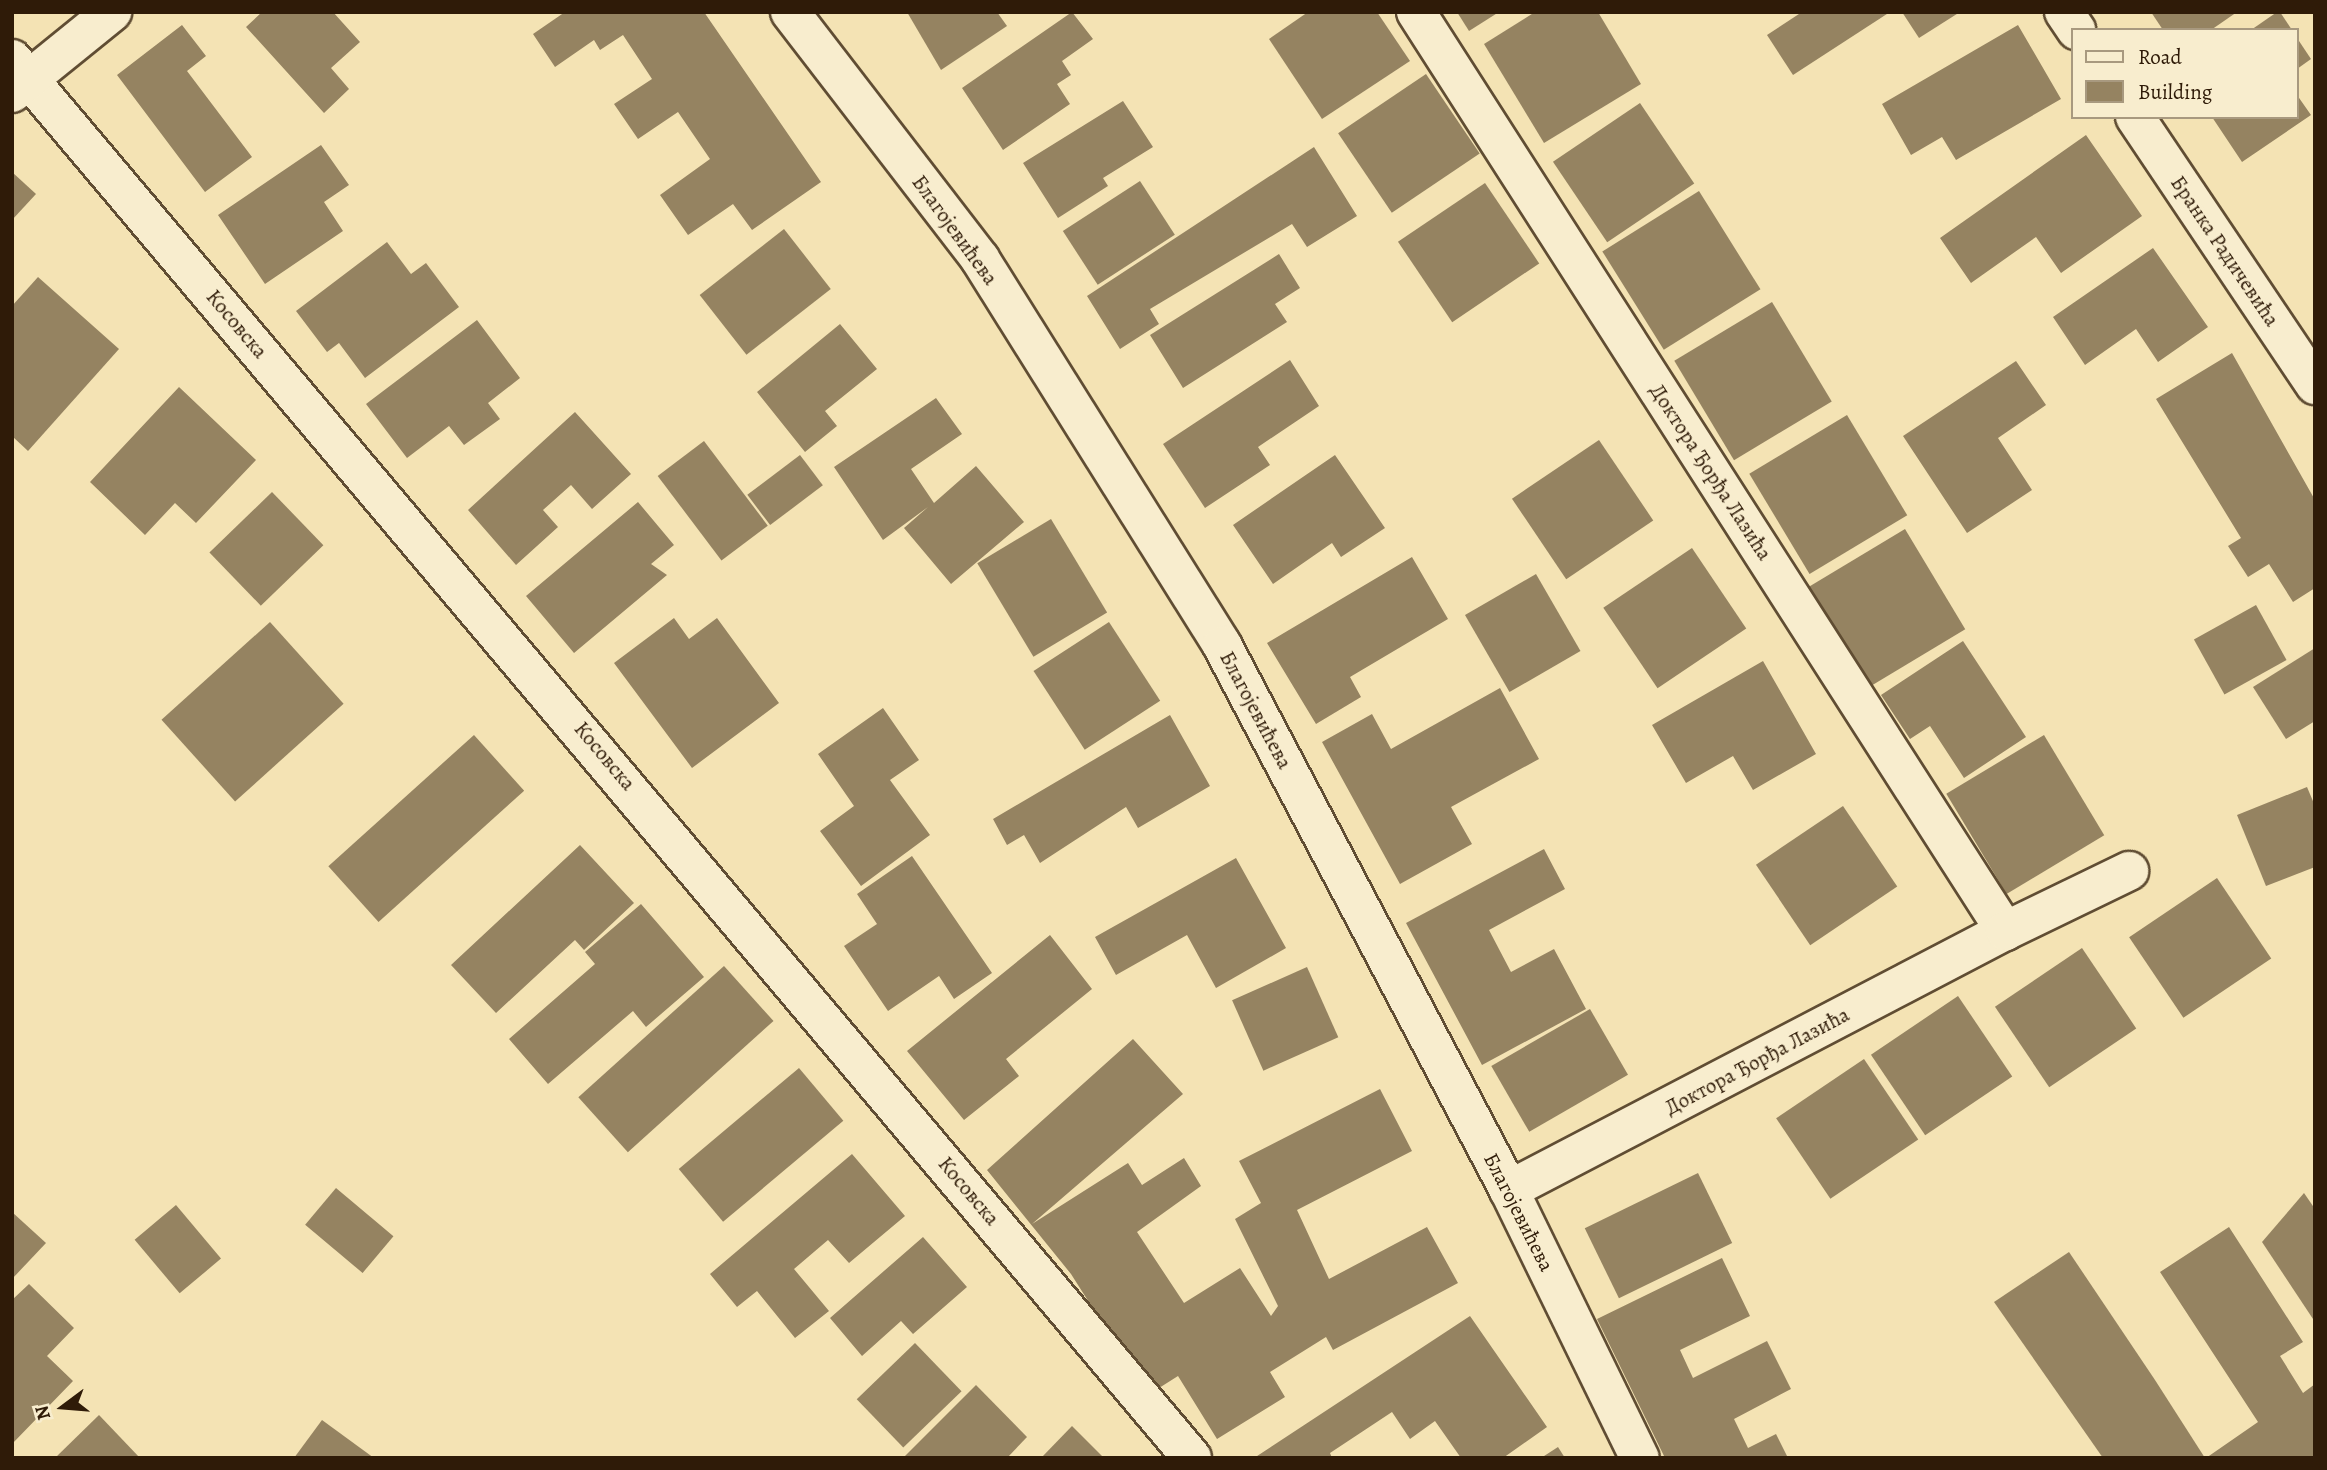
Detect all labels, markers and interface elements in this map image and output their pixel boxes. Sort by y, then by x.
legend [2072,28,2299,119]
text: Road [2138,43,2182,71]
text: Building [2138,78,2212,106]
street label: Благојевићева [907,170,1003,290]
street label: Бранка Радичевића [2165,171,2285,331]
street label: Косовска [201,284,273,364]
street label: Доктора Ђорђа Лазића [1645,379,1777,565]
street label: Благојевићева [1214,647,1298,773]
street label: Косовска [569,716,641,796]
street label: Доктора Ђорђа Лазића [1661,1002,1853,1120]
street label: Благојевићева [1478,1149,1560,1275]
street label: Косовска [933,1151,1005,1231]
north arrow [28,1372,98,1442]
text: N [28,1403,57,1423]

